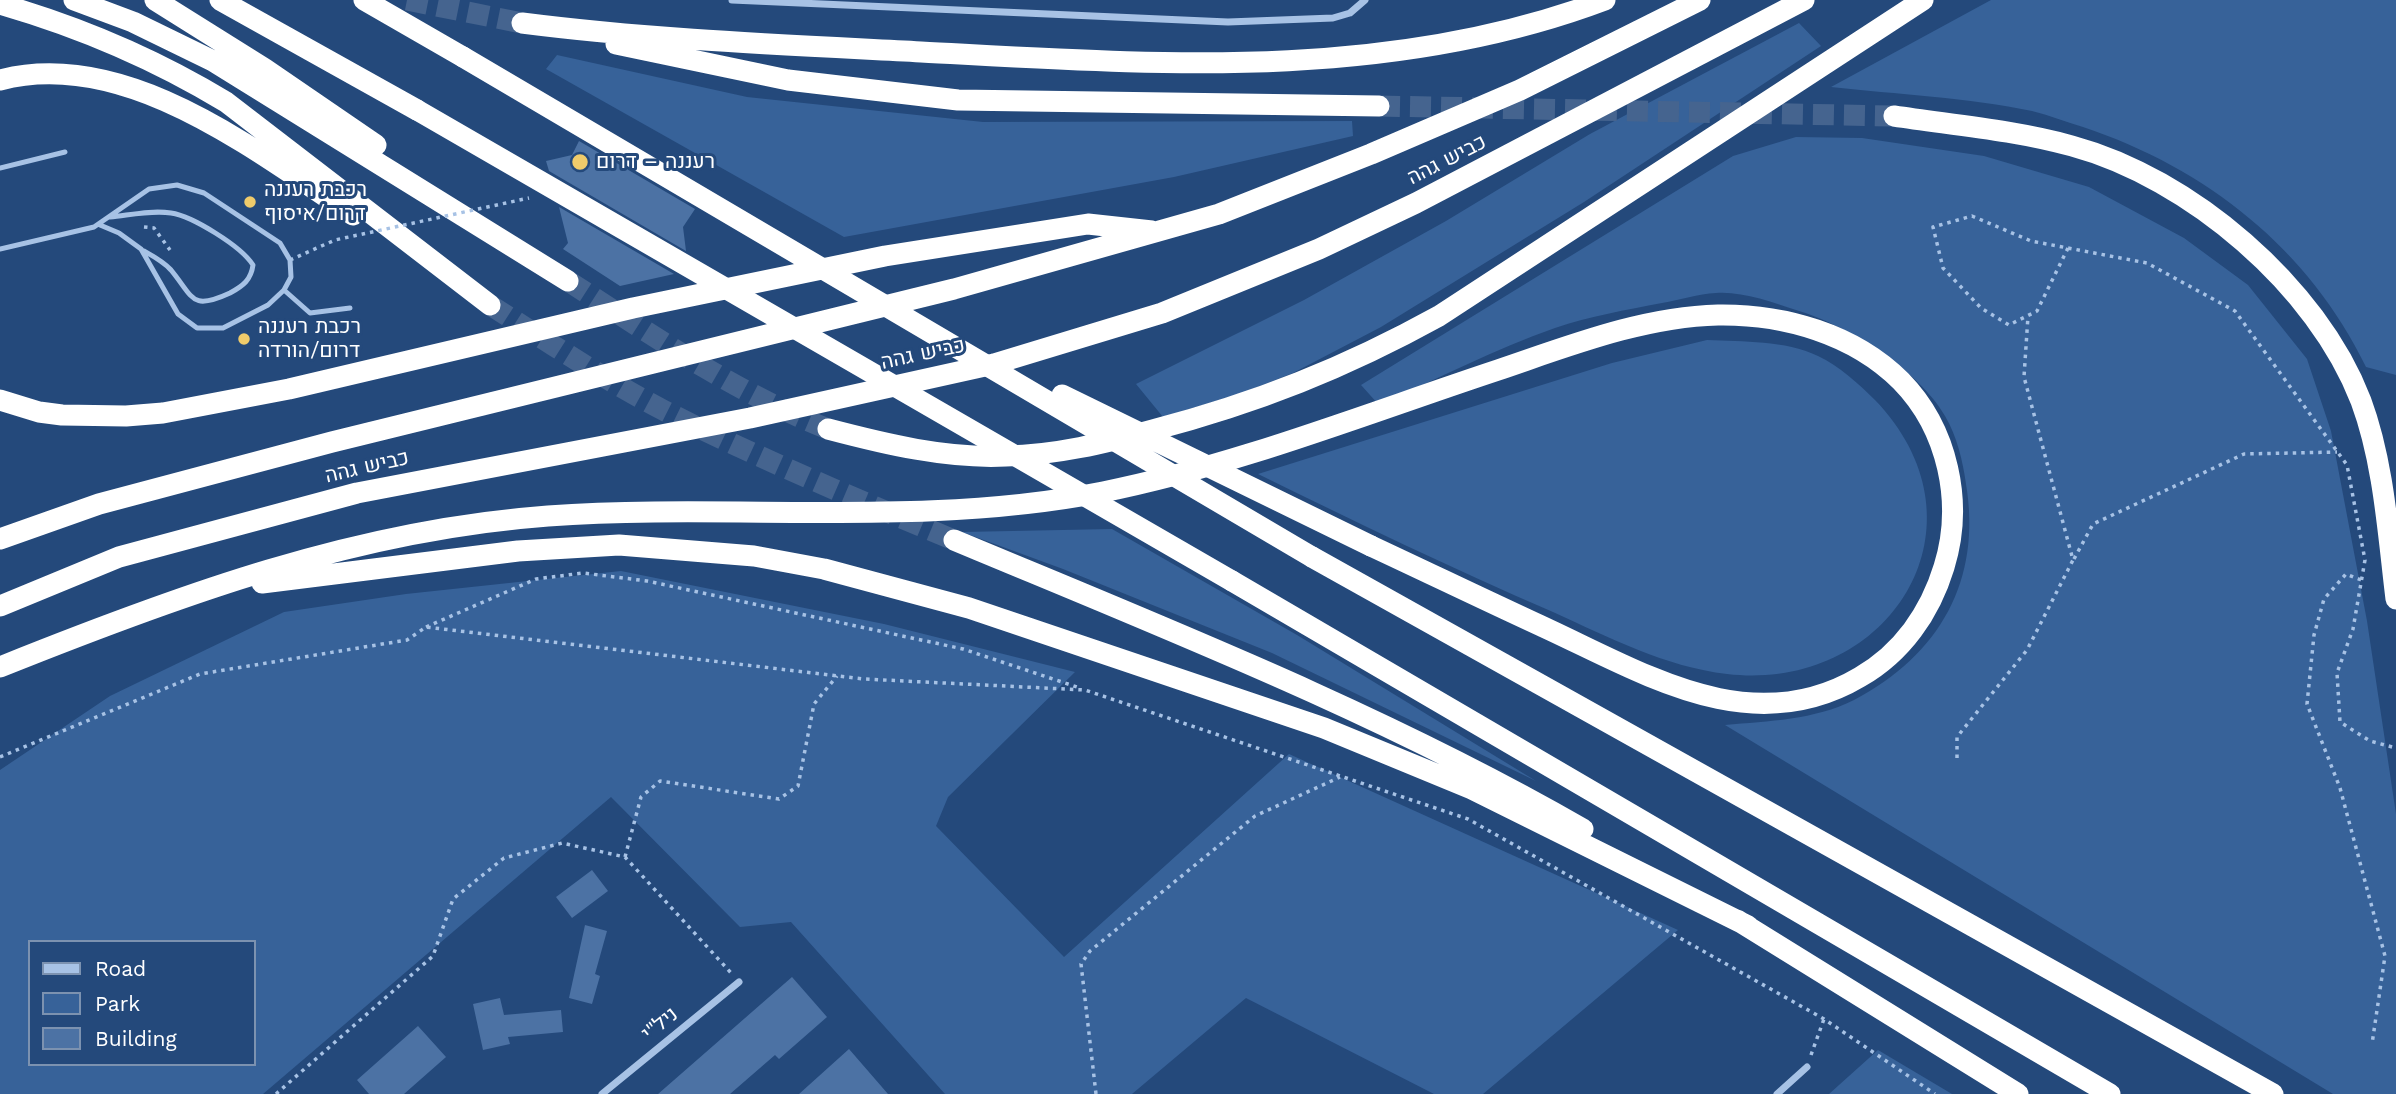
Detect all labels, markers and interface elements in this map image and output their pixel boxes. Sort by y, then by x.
street label: כביש גהה [1403,129,1491,191]
place label: רעננה – דרום [596,149,715,175]
marker: רעננה – דרום [570,152,590,172]
place label: רכבת רעננה דרום/איסוף [264,177,367,227]
marker: רכבת רעננה דרום/איסוף [242,194,258,210]
place label: רכבת רעננה דרום/הורדה [258,314,361,364]
marker: רכבת רעננה דרום/הורדה [236,331,252,347]
street label: כביש גהה [879,333,967,375]
street label: כביש גהה [323,445,411,489]
legend [28,940,256,1066]
text: Road [95,956,146,981]
text: Park [95,991,140,1016]
street label: ניל"י [637,1002,683,1046]
text: Building [95,1026,177,1051]

